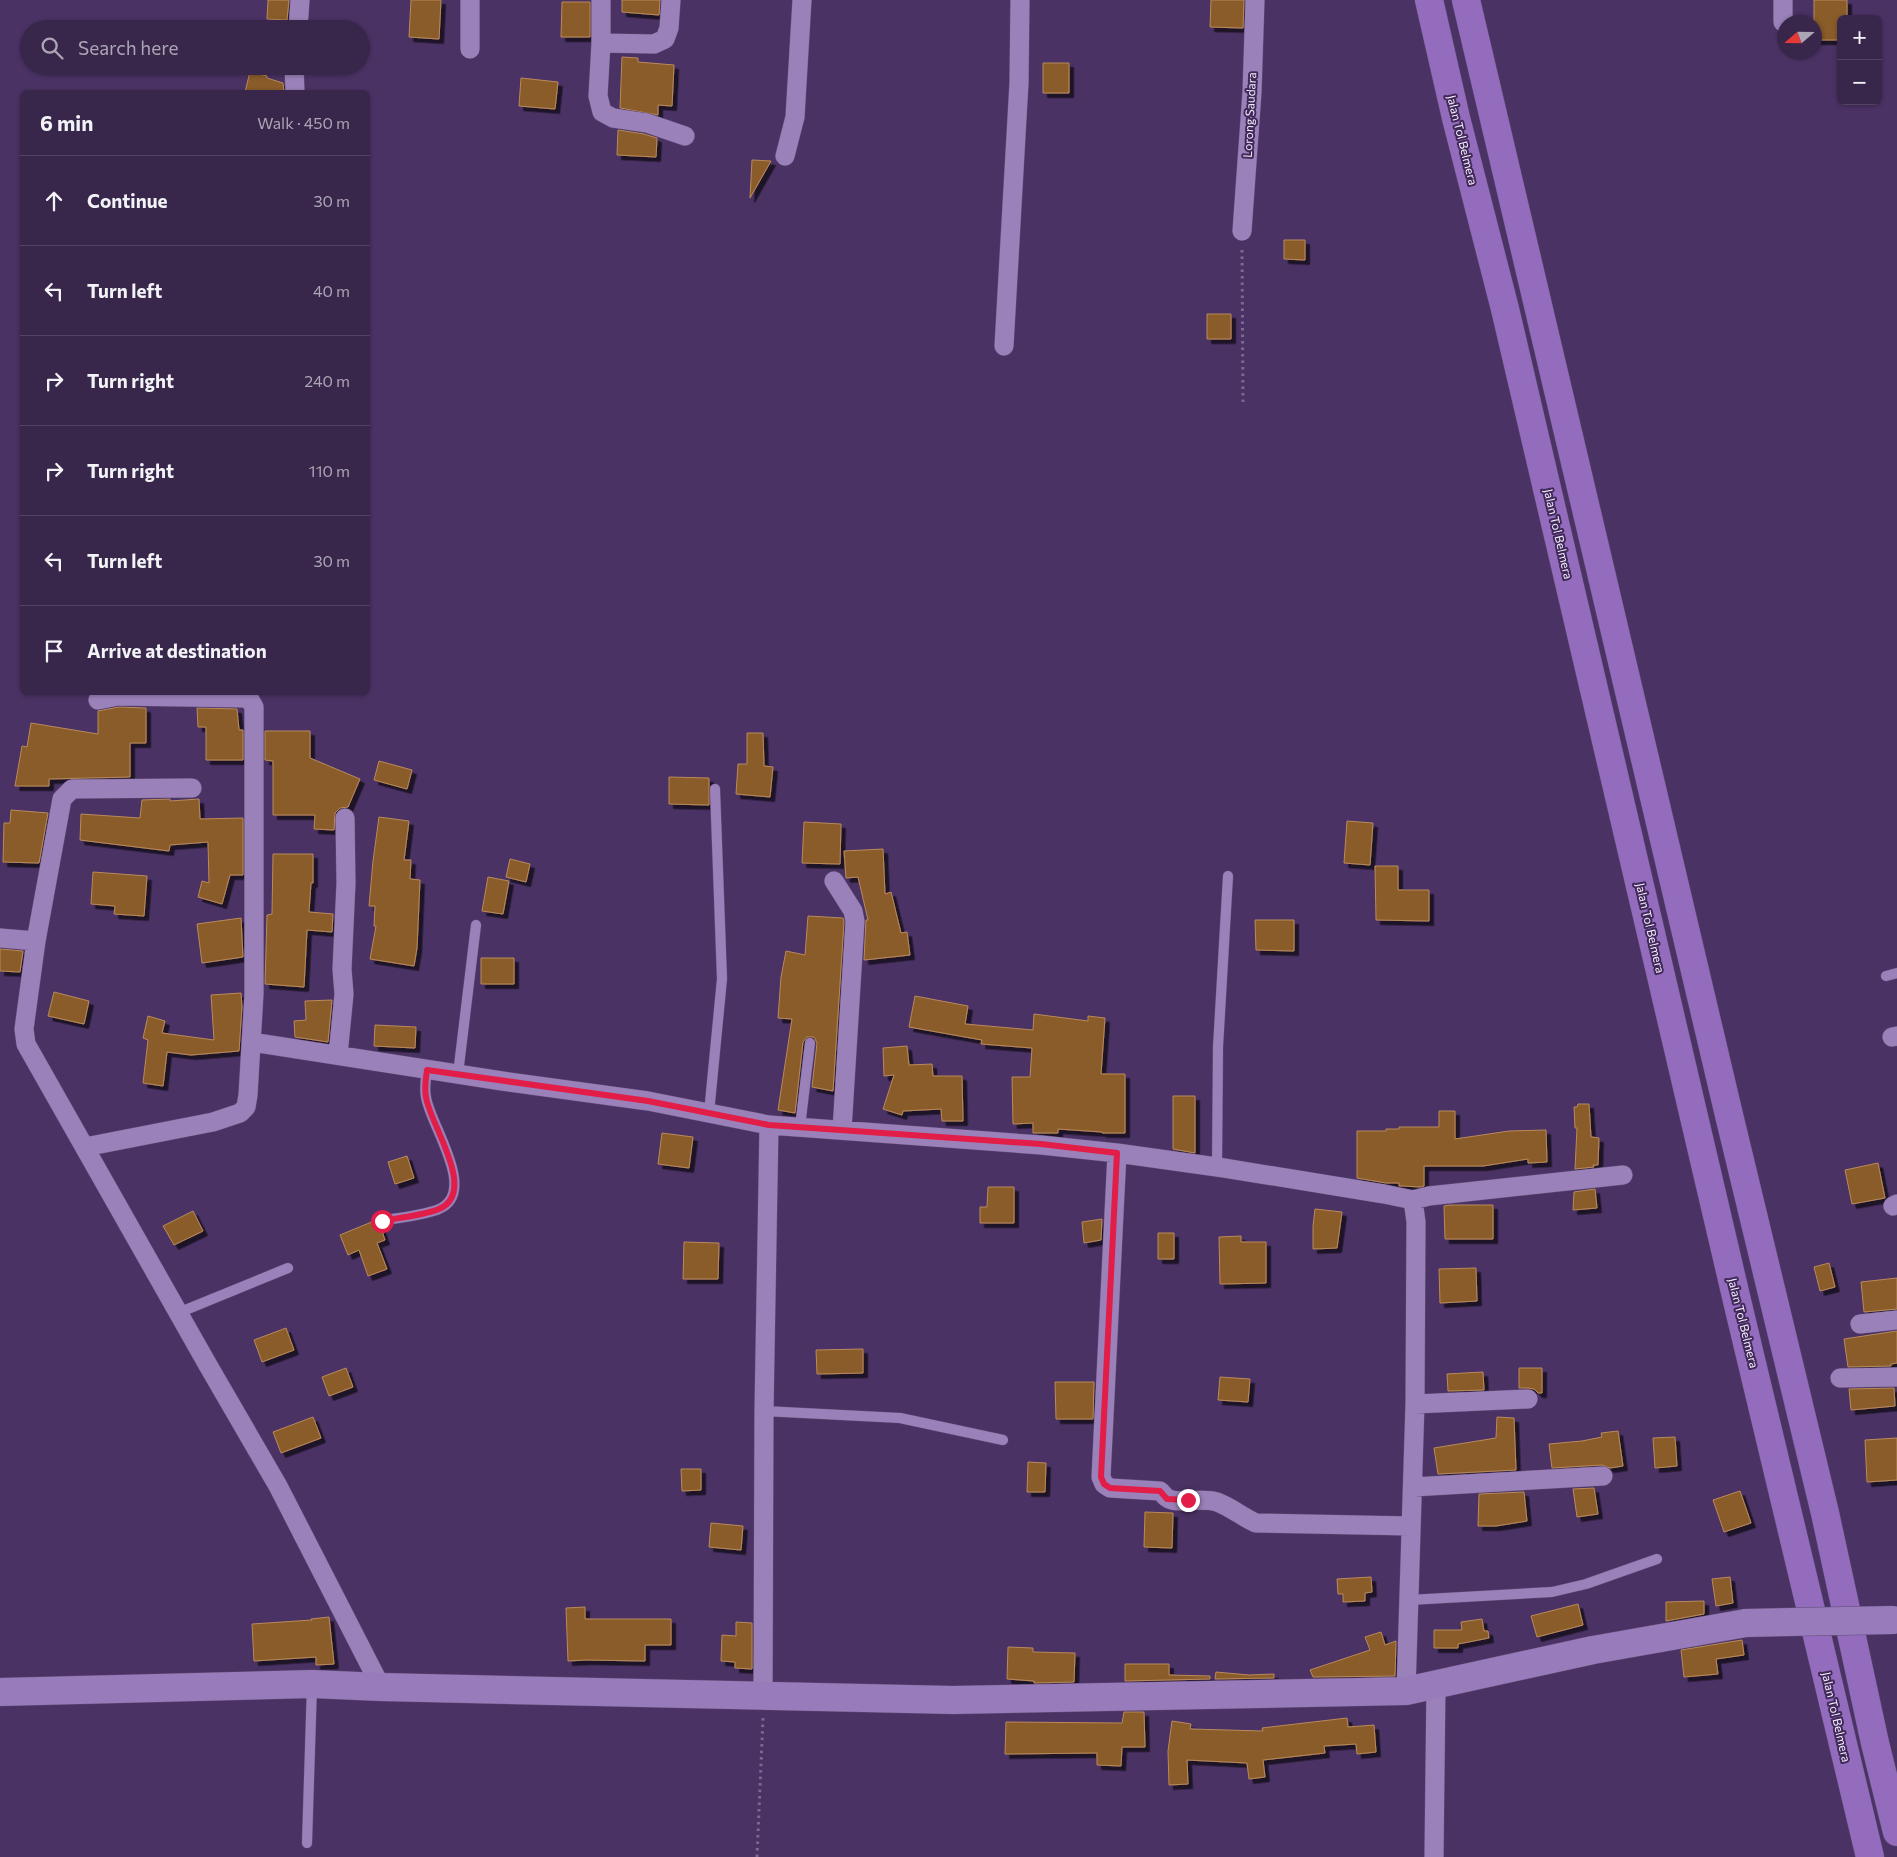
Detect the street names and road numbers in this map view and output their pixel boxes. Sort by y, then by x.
street label: Lorong Saudara [1240,72,1258,158]
street label: Jalan Tol Belmera [1444,93,1481,187]
street label: Jalan Tol Belmera [1541,487,1576,581]
street label: Jalan Tol Belmera [1633,881,1668,975]
street label: Jalan Tol Belmera [1725,1276,1762,1370]
street label: Jalan Tol Belmera [1819,1670,1854,1764]

